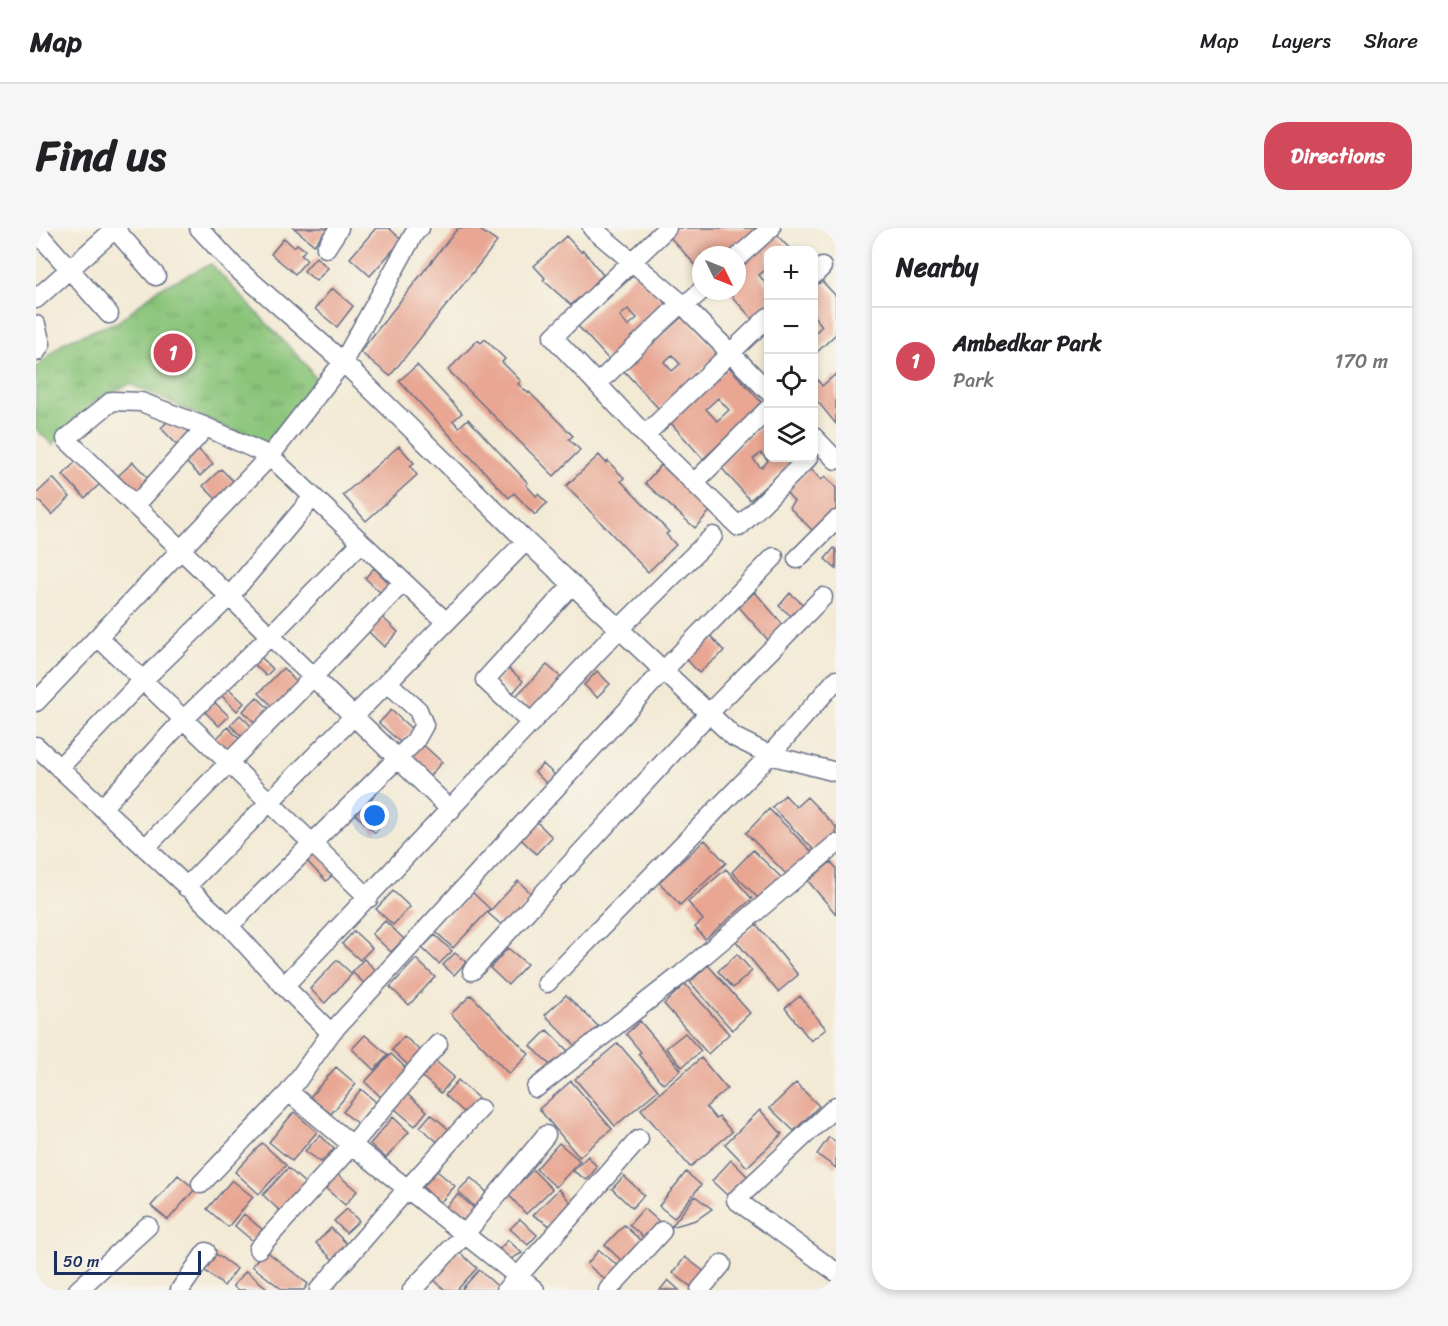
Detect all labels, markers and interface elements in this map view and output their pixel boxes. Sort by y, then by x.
text: Map [30,17,82,66]
text: Map [1200,22,1239,60]
text: Layers [1272,22,1331,60]
text: Share [1364,22,1418,60]
text: Find us [36,119,166,193]
button: Directions [1264,122,1412,190]
text: Nearby [896,244,978,290]
north arrow [692,246,746,300]
map controls [764,246,818,462]
button: + [764,246,818,300]
button: − [764,300,818,354]
text: Ambedkar Park [953,324,1102,363]
pin: 1 [154,330,192,376]
text: 1 [911,344,920,379]
text: 170 m [1335,344,1388,379]
button: locate [764,354,818,408]
text: Park [953,363,994,398]
button: layers [764,408,818,462]
your location [360,801,389,830]
text: 50 m [63,1247,99,1276]
scale bar [54,1248,201,1276]

